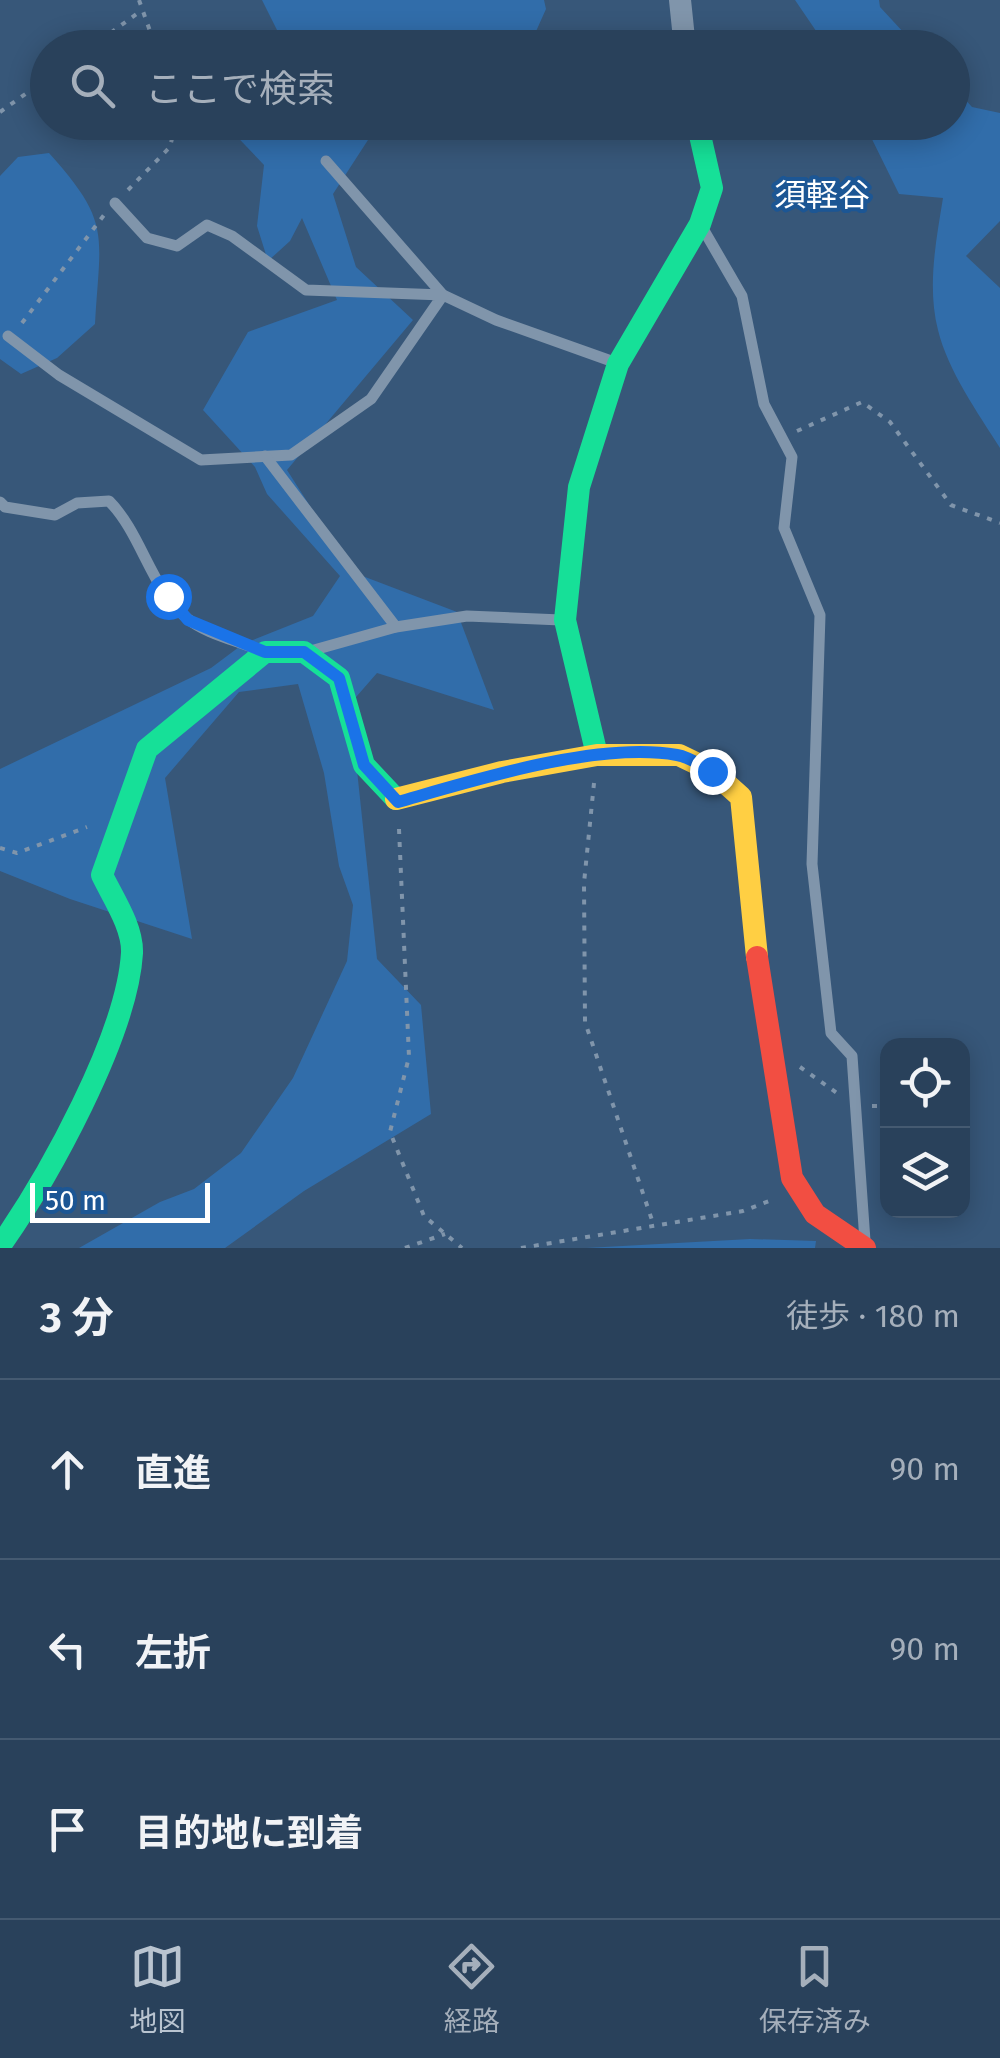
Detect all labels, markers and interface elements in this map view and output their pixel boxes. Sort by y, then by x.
search box [30,30,970,140]
icon: search [65,58,120,113]
text: ここで検索 [145,66,335,112]
district label: 須軽谷 [774,176,870,214]
route start [146,574,192,620]
route end [690,749,736,795]
map controls [880,1038,970,1218]
button: locate [880,1038,970,1128]
button: layers [880,1128,970,1218]
scale bar [30,1178,210,1222]
text: 50 m [45,1184,106,1217]
text: 3 分 [40,1293,114,1343]
text: 徒歩 · 180 m [786,1297,960,1335]
icon: ahead [40,1442,95,1497]
text: 直進 [135,1450,211,1496]
text: 90 m [889,1450,960,1488]
icon: left [40,1622,95,1677]
text: 左折 [135,1630,211,1676]
text: 90 m [889,1630,960,1668]
icon: arrive [40,1802,95,1857]
text: 目的地に到着 [135,1810,363,1856]
tab: 地図 [129,1939,185,2039]
tab: 経路 [444,1939,500,2039]
tab: 保存済み [759,1939,871,2039]

